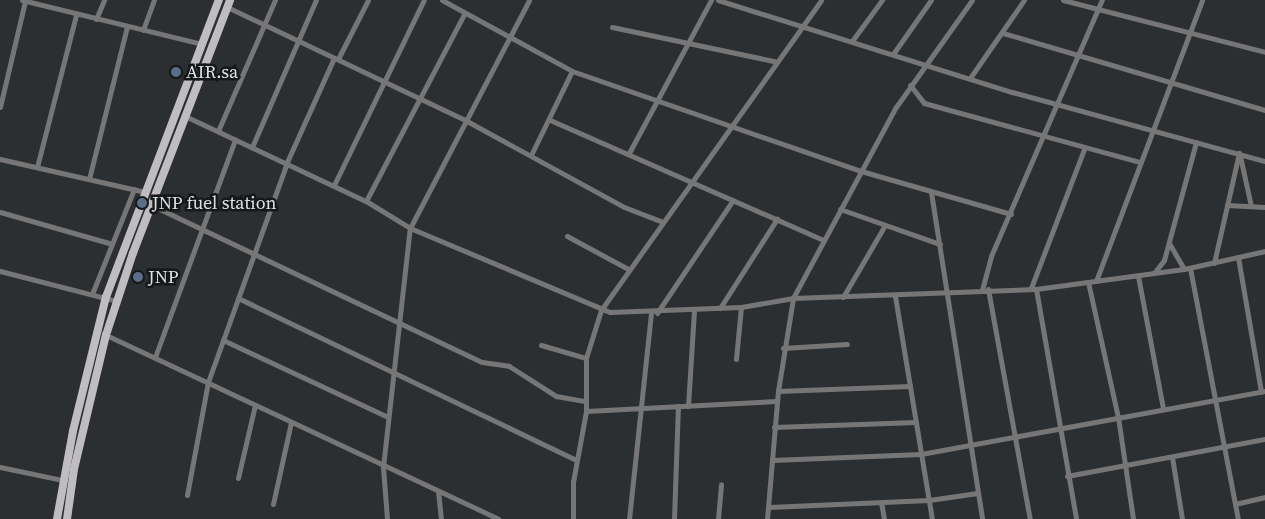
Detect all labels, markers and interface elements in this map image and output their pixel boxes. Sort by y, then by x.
place label: AIR.sa [186,61,238,83]
marker: AIR.sa [170,66,182,78]
place label: JNP fuel station [152,192,276,214]
marker: JNP fuel station [136,197,148,209]
place label: JNP [148,266,178,288]
marker: JNP [132,271,144,283]

